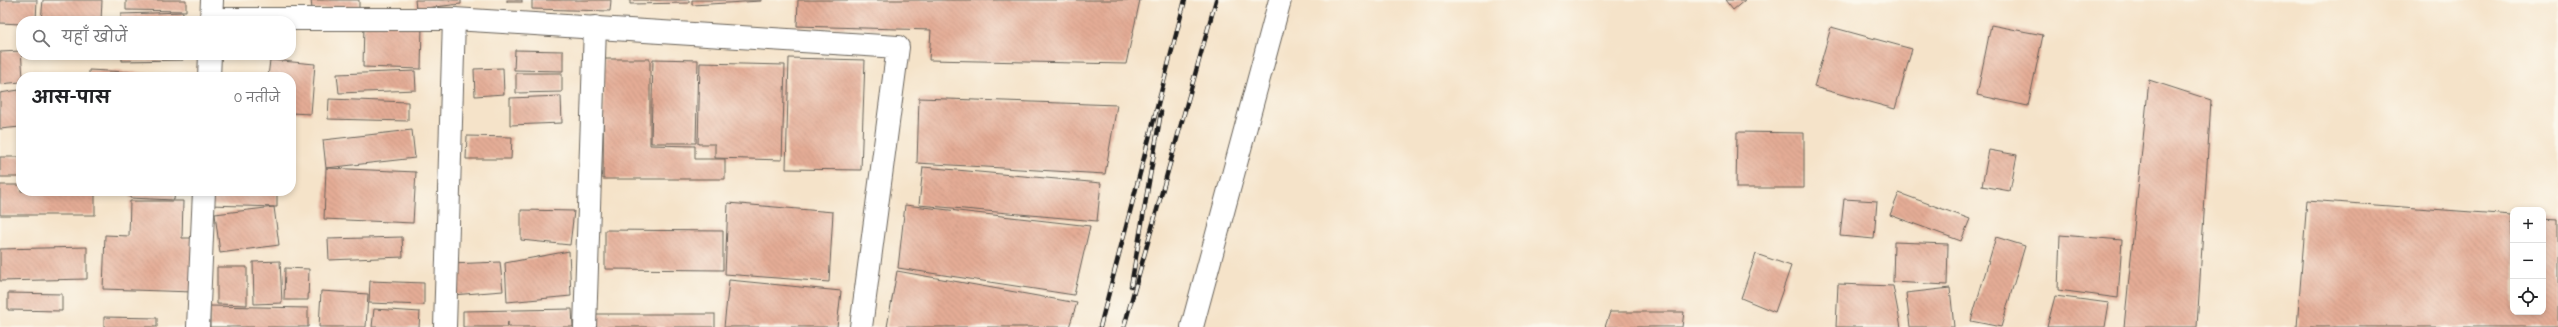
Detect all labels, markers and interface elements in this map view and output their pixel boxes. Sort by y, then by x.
search box [16,16,296,60]
text: यहाँ खोजें [62,26,127,46]
icon: search [30,27,52,49]
text: आस-पास [32,85,110,107]
text: 0 नतीजे [234,88,280,105]
map controls [2510,207,2546,315]
button: + [2510,207,2546,243]
button: − [2510,243,2546,279]
button: locate [2510,279,2546,315]

